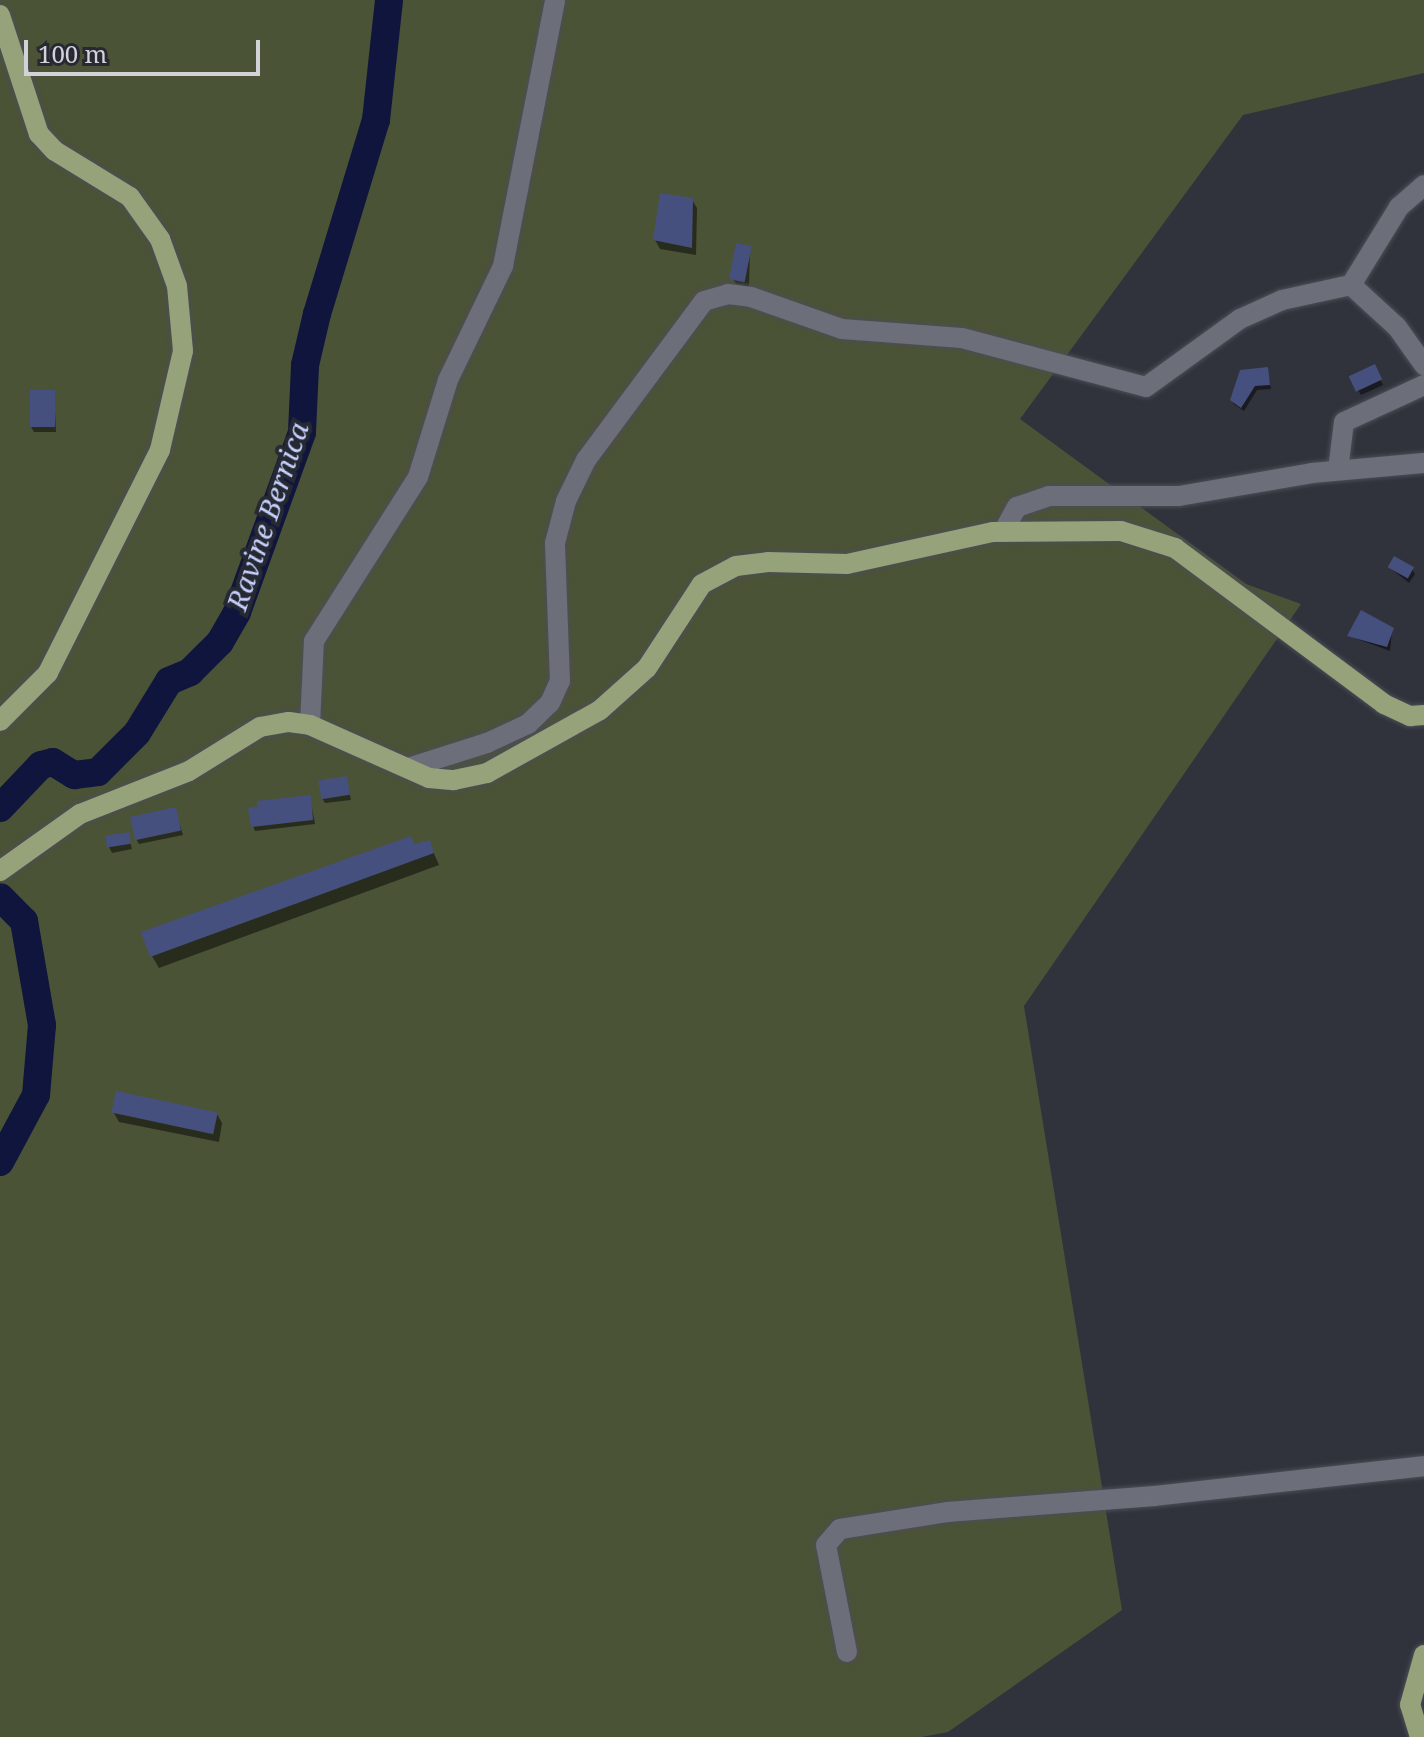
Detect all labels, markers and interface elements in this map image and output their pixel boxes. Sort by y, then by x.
scale bar [28,24,264,74]
text: 100 m [38,37,107,70]
water label: Ravine Bernica [219,418,315,614]

